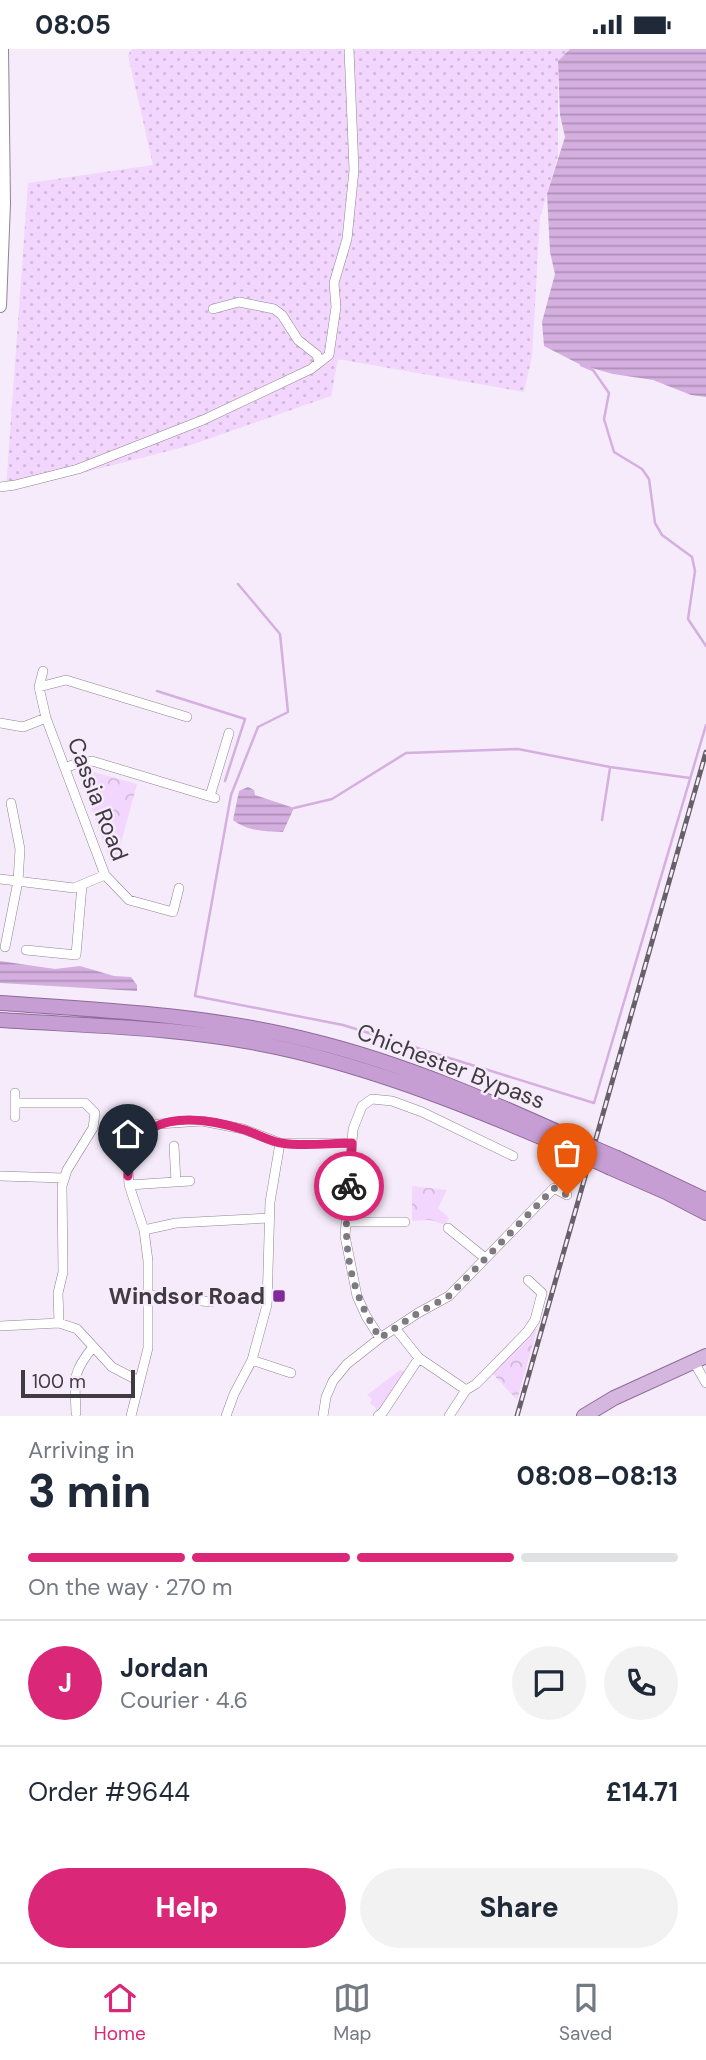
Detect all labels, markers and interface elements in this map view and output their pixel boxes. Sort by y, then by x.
text: 08:05 [35,8,111,42]
street label: Cassia Road [61,733,135,865]
street label: Chichester Bypass [353,1016,549,1116]
pin [98,1104,158,1176]
icon: home [109,1115,147,1153]
pin [537,1123,597,1195]
icon: bag [548,1134,586,1172]
courier [314,1151,384,1221]
icon: bike [330,1167,368,1205]
place label: Windsor Road [109,1281,265,1311]
marker: Windsor Road [271,1288,287,1304]
scale bar [21,1367,135,1399]
text: 100 m [32,1369,86,1394]
text: Arriving in [28,1435,134,1465]
text: 08:08–08:13 [516,1459,678,1493]
text: 3 min [28,1461,151,1521]
text: On the way · 270 m [28,1572,233,1602]
button: chat [512,1646,586,1720]
button: phone [604,1646,678,1720]
text: Jordan [120,1651,209,1685]
text: J [58,1666,72,1700]
text: Courier · 4.6 [120,1685,248,1715]
text: Order #9644 [28,1775,190,1809]
text: £14.71 [606,1775,678,1809]
button: Help [28,1868,346,1948]
button: Share [360,1868,678,1948]
tab: Home [94,1979,146,2046]
tab: Map [333,1979,371,2046]
tab: Saved [559,1979,612,2046]

